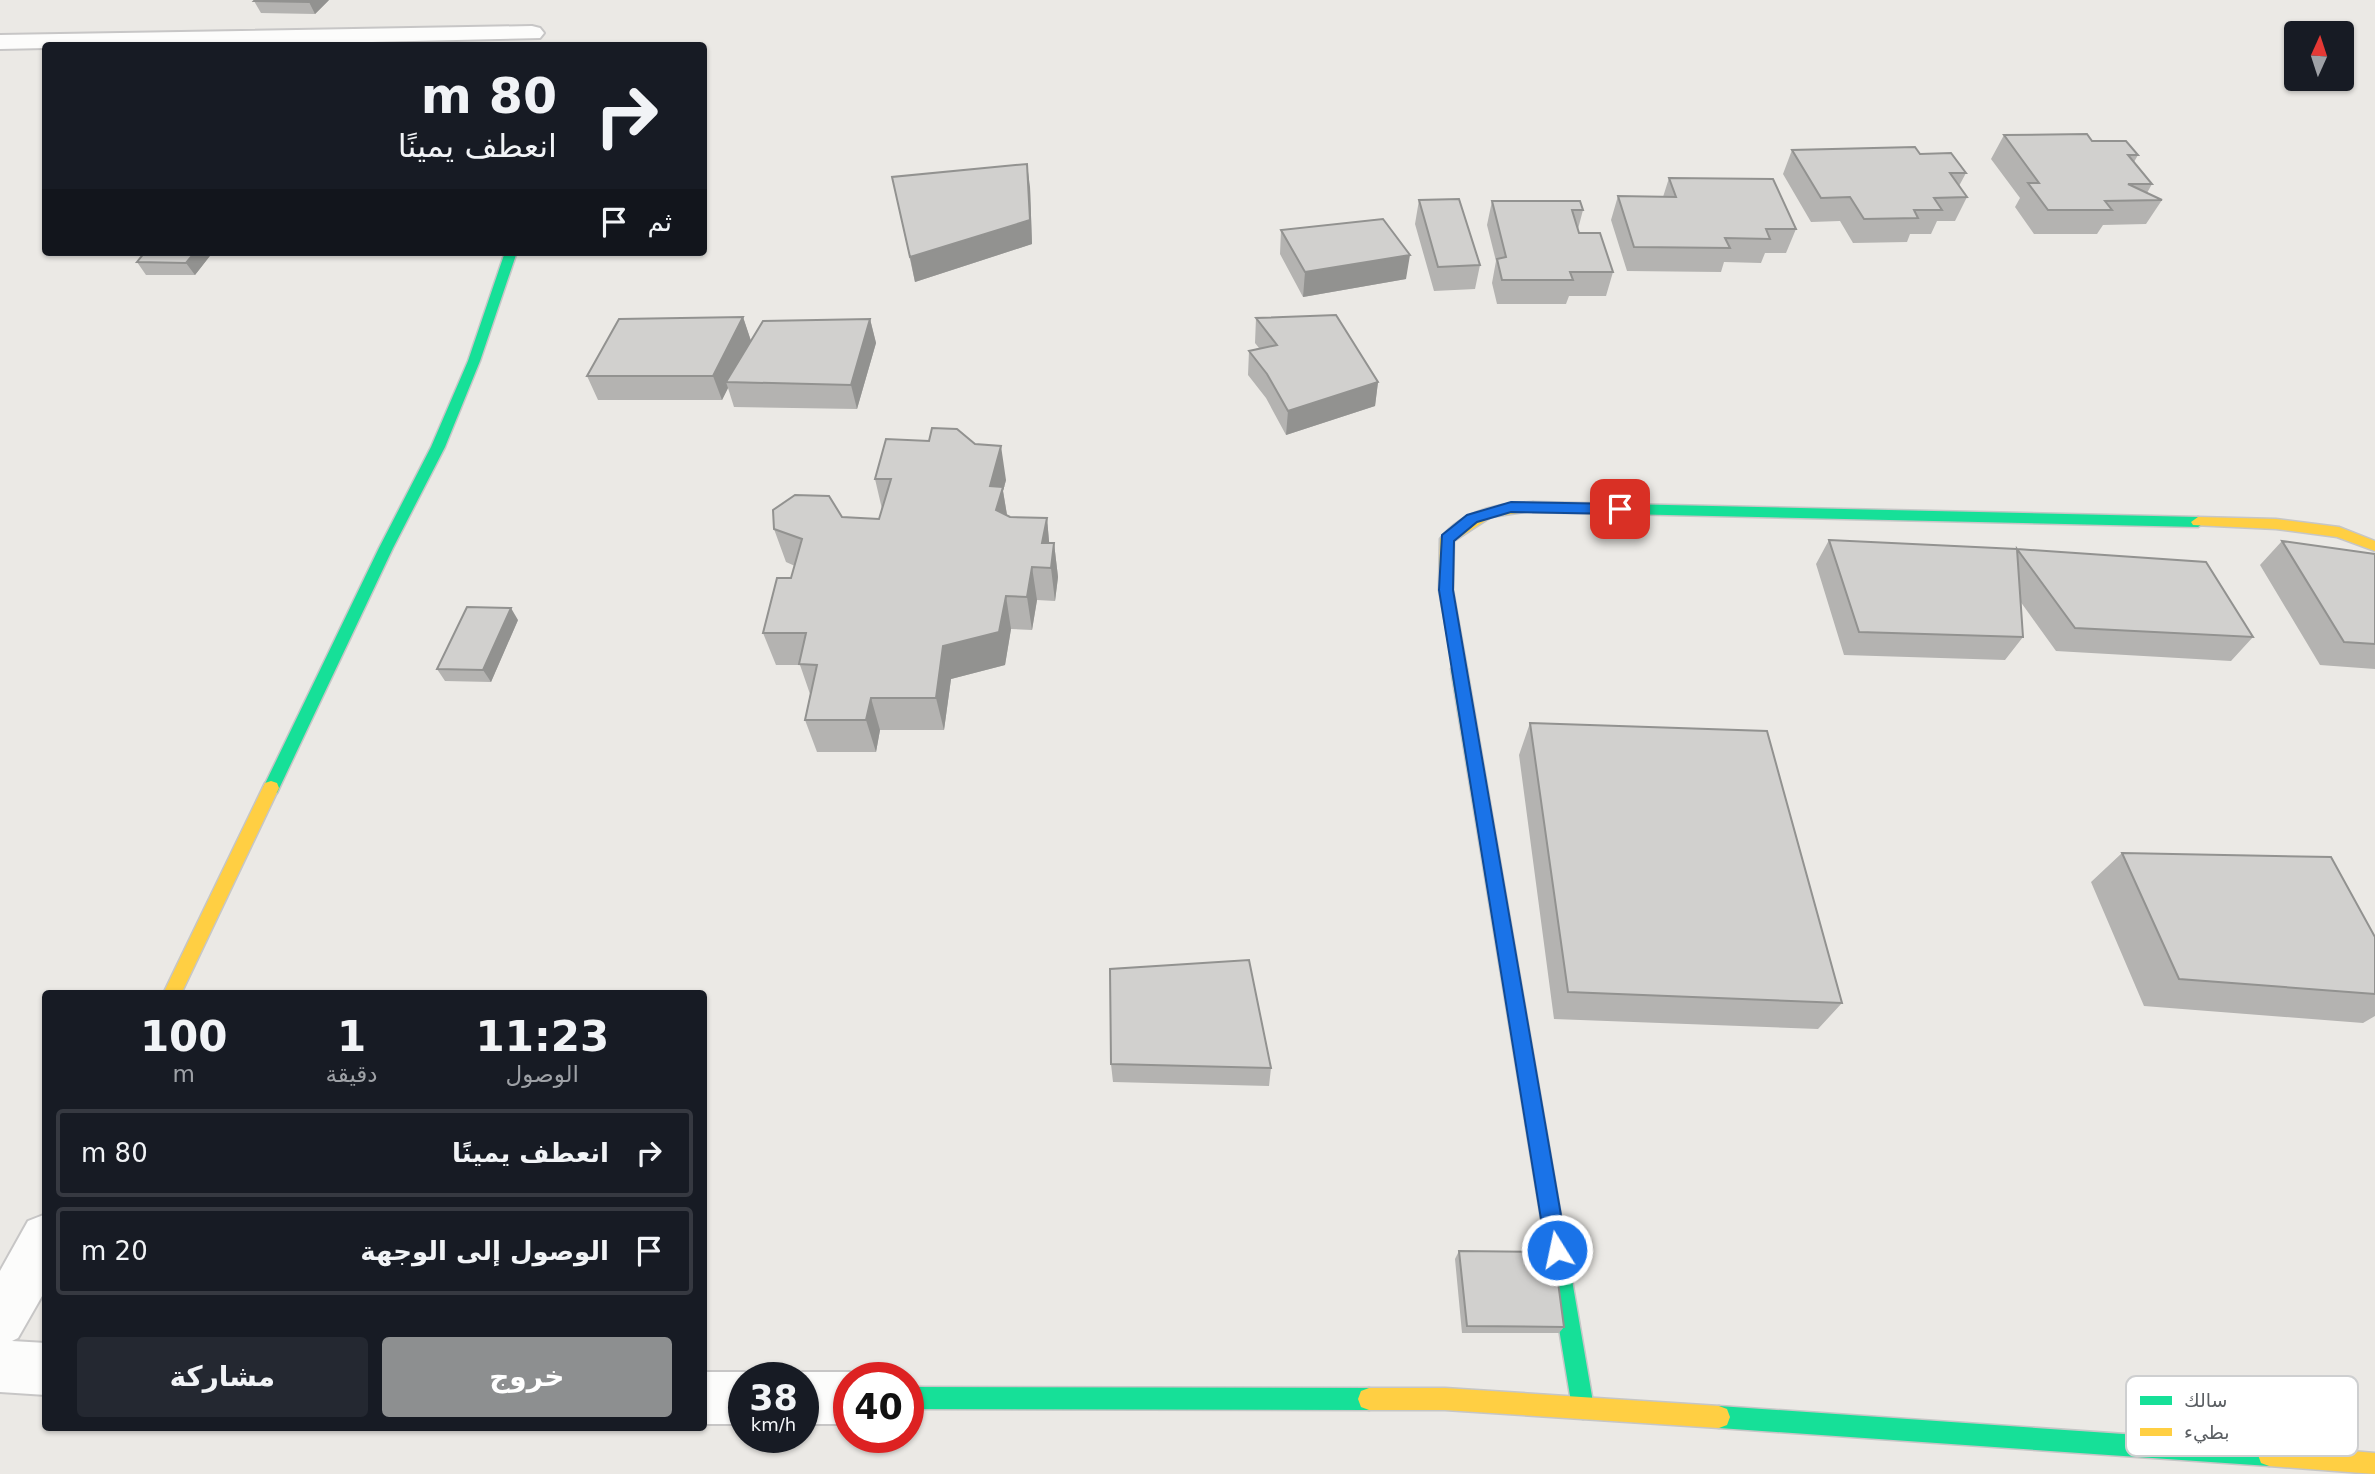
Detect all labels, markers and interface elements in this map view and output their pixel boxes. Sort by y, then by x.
north arrow [2284,21,2354,91]
map controls [2284,21,2354,91]
text: 80 m [421,68,557,125]
icon: right [581,70,672,161]
text: انعطف يمينًا [398,127,557,165]
icon: arrive [595,203,633,241]
text: ثم [647,207,672,237]
pin [1590,479,1650,539]
icon: arrive [1601,490,1639,528]
text: 100 [140,1012,228,1061]
text: 1 [337,1012,366,1061]
text: 11:23 [475,1012,609,1061]
text: m [173,1061,195,1087]
text: دقيقة [325,1061,378,1087]
text: الوصول [506,1061,579,1087]
icon: right [630,1134,668,1172]
text: 80 m [81,1138,148,1168]
text: انعطف يمينًا [452,1138,609,1168]
position arrow [1520,1213,1594,1287]
icon: arrive [630,1232,668,1270]
text: 20 m [81,1236,148,1266]
text: الوصول إلى الوجهة [360,1236,609,1266]
button: مشاركة [77,1337,368,1417]
button: خروج [382,1337,672,1417]
speed limit sign: 40 [833,1362,924,1453]
legend [2126,1376,2358,1456]
text: 38 [749,1378,798,1418]
text: سالك [2184,1389,2228,1411]
text: km/h [751,1414,796,1435]
text: بطيء [2184,1421,2230,1444]

